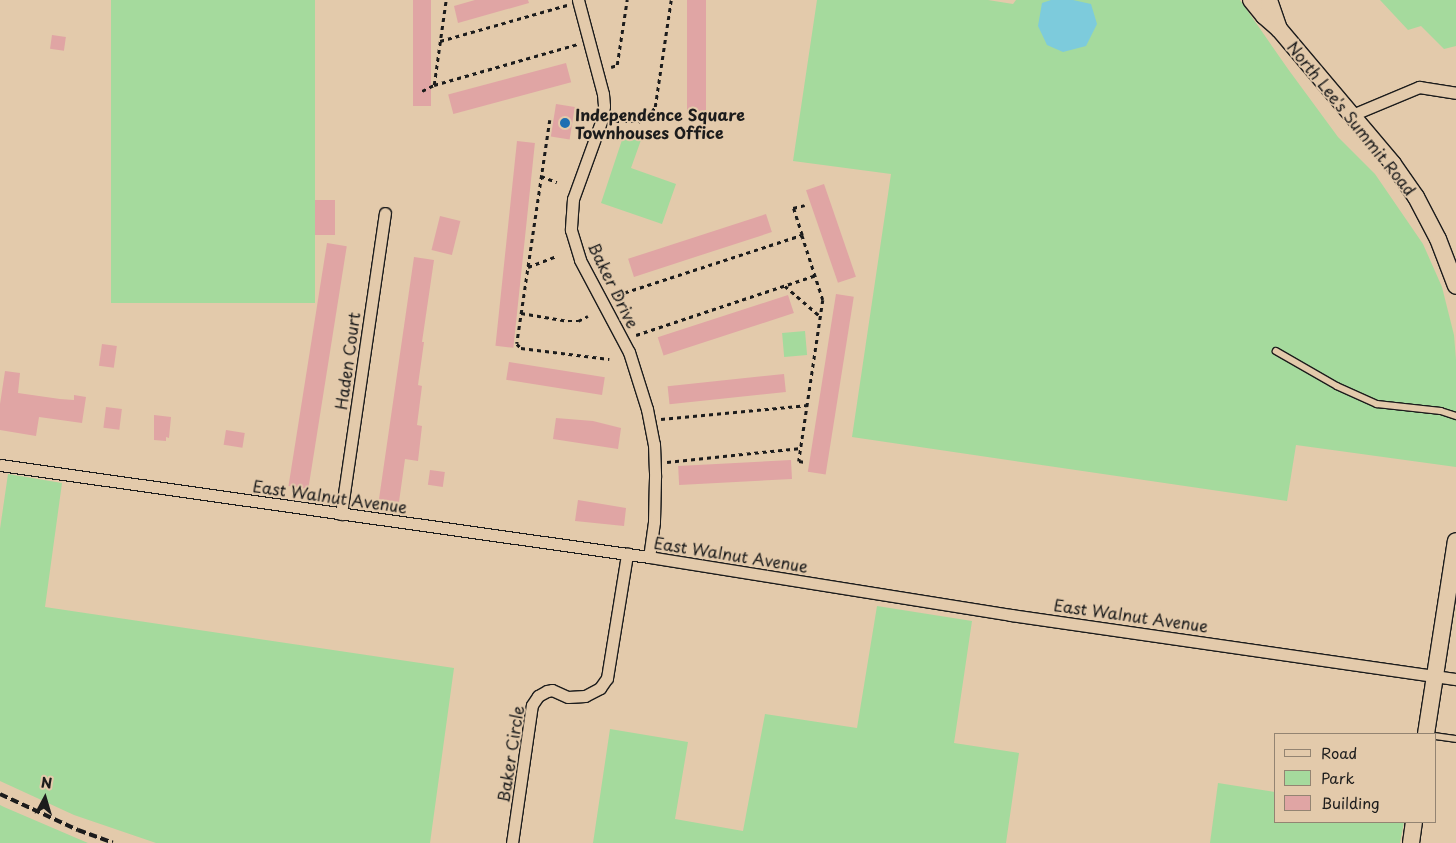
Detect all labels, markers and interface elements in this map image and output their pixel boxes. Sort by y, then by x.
street label: North Lee's Summit Road [1283,36,1421,200]
place label: Independence Square Townhouses Office [575,104,746,142]
marker: Independence Square Townhouses Office [559,117,571,129]
street label: Baker Drive [585,239,643,331]
street label: Haden Court [331,311,363,411]
street label: East Walnut Avenue [253,476,407,516]
street label: East Walnut Avenue [654,533,808,575]
street label: East Walnut Avenue [1054,595,1208,635]
street label: Baker Circle [493,704,527,804]
legend [1274,733,1436,823]
text: Road [1321,741,1357,764]
text: Park [1321,766,1355,789]
text: N [40,772,53,794]
north arrow [20,773,70,823]
text: Building [1321,791,1380,814]

